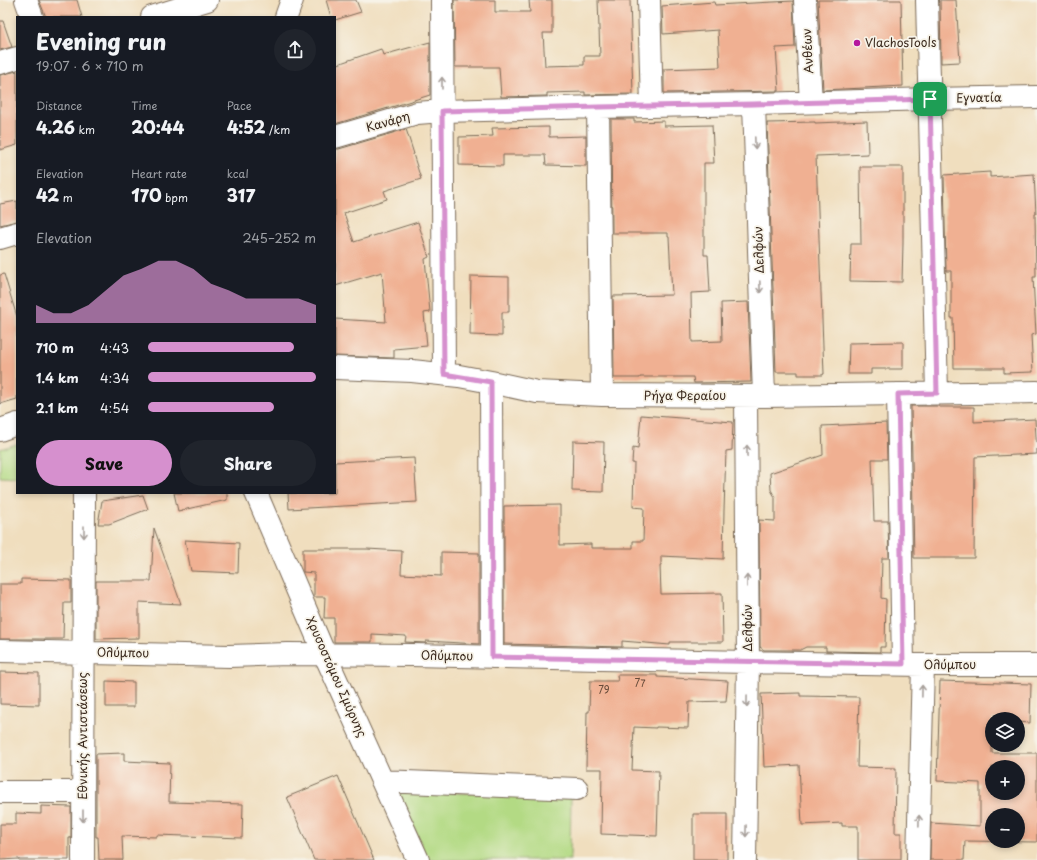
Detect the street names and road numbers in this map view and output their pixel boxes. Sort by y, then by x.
street label: Ανθέων [797,28,817,74]
street label: Εγνατία [956,88,1002,106]
street label: Κανάρη [364,106,412,136]
street label: Δελφών [748,226,768,274]
street label: Ρήγα Φεραίου [644,386,726,404]
street label: Δελφών [738,604,756,652]
street label: Χρυσοστόμου Σμύρνης [302,613,372,740]
street label: Ολύμπου [97,643,150,661]
street label: Ολύμπου [421,646,474,664]
street label: Ολύμπου [924,655,976,673]
street label: Εθνικής Αντιστάσεως [73,672,91,800]

